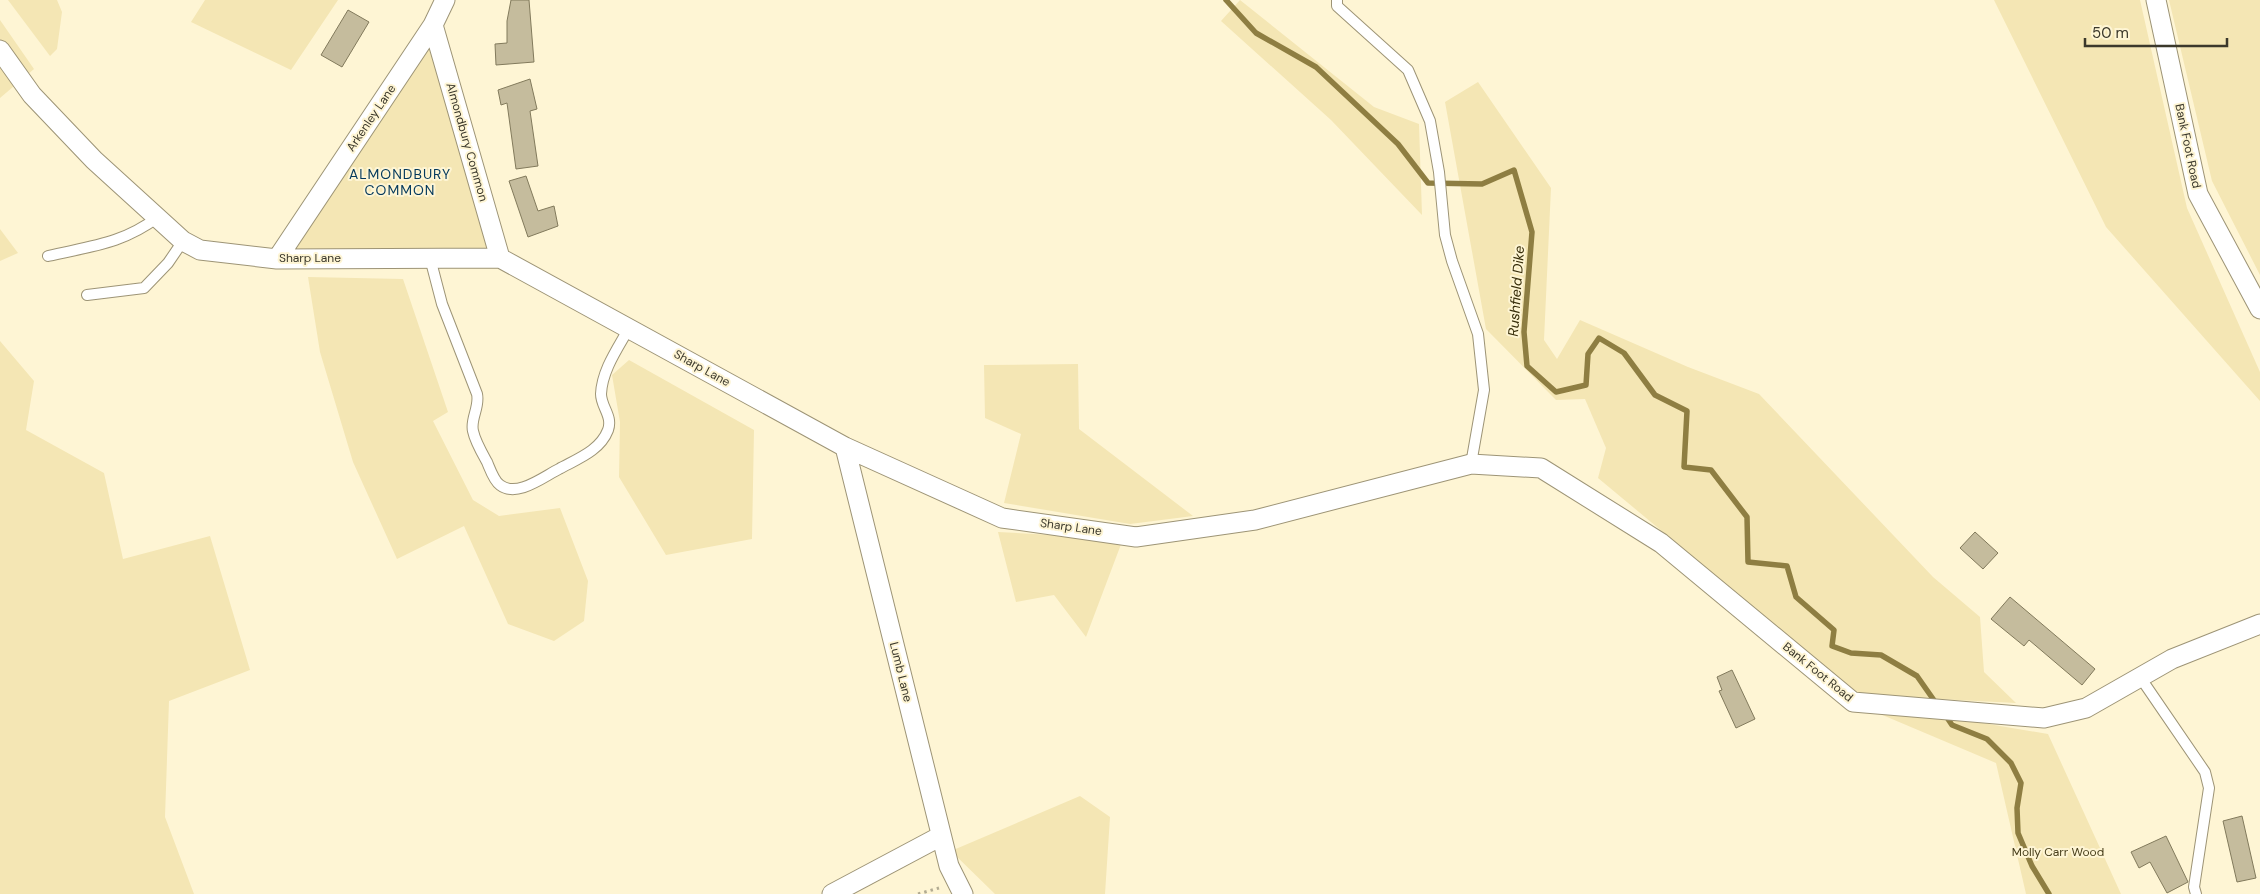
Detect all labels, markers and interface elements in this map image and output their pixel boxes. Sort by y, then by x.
scale bar [2085,15,2228,47]
text: 50 m [2092,23,2129,43]
street label: Arkenley Lane [343,81,399,155]
street label: Almondbury Common [442,81,492,203]
street label: Bank Foot Road [2171,102,2205,190]
district label: ALMONDBURY COMMON [349,165,451,199]
water label: Rushfield Dike [1504,245,1528,337]
street label: Sharp Lane [279,250,341,266]
street label: Sharp Lane [671,346,733,390]
street label: Sharp Lane [1039,515,1103,539]
street label: Bank Foot Road [1780,639,1856,705]
street label: Lumb Lane [886,640,916,704]
park label: Molly Carr Wood [2012,844,2104,860]

